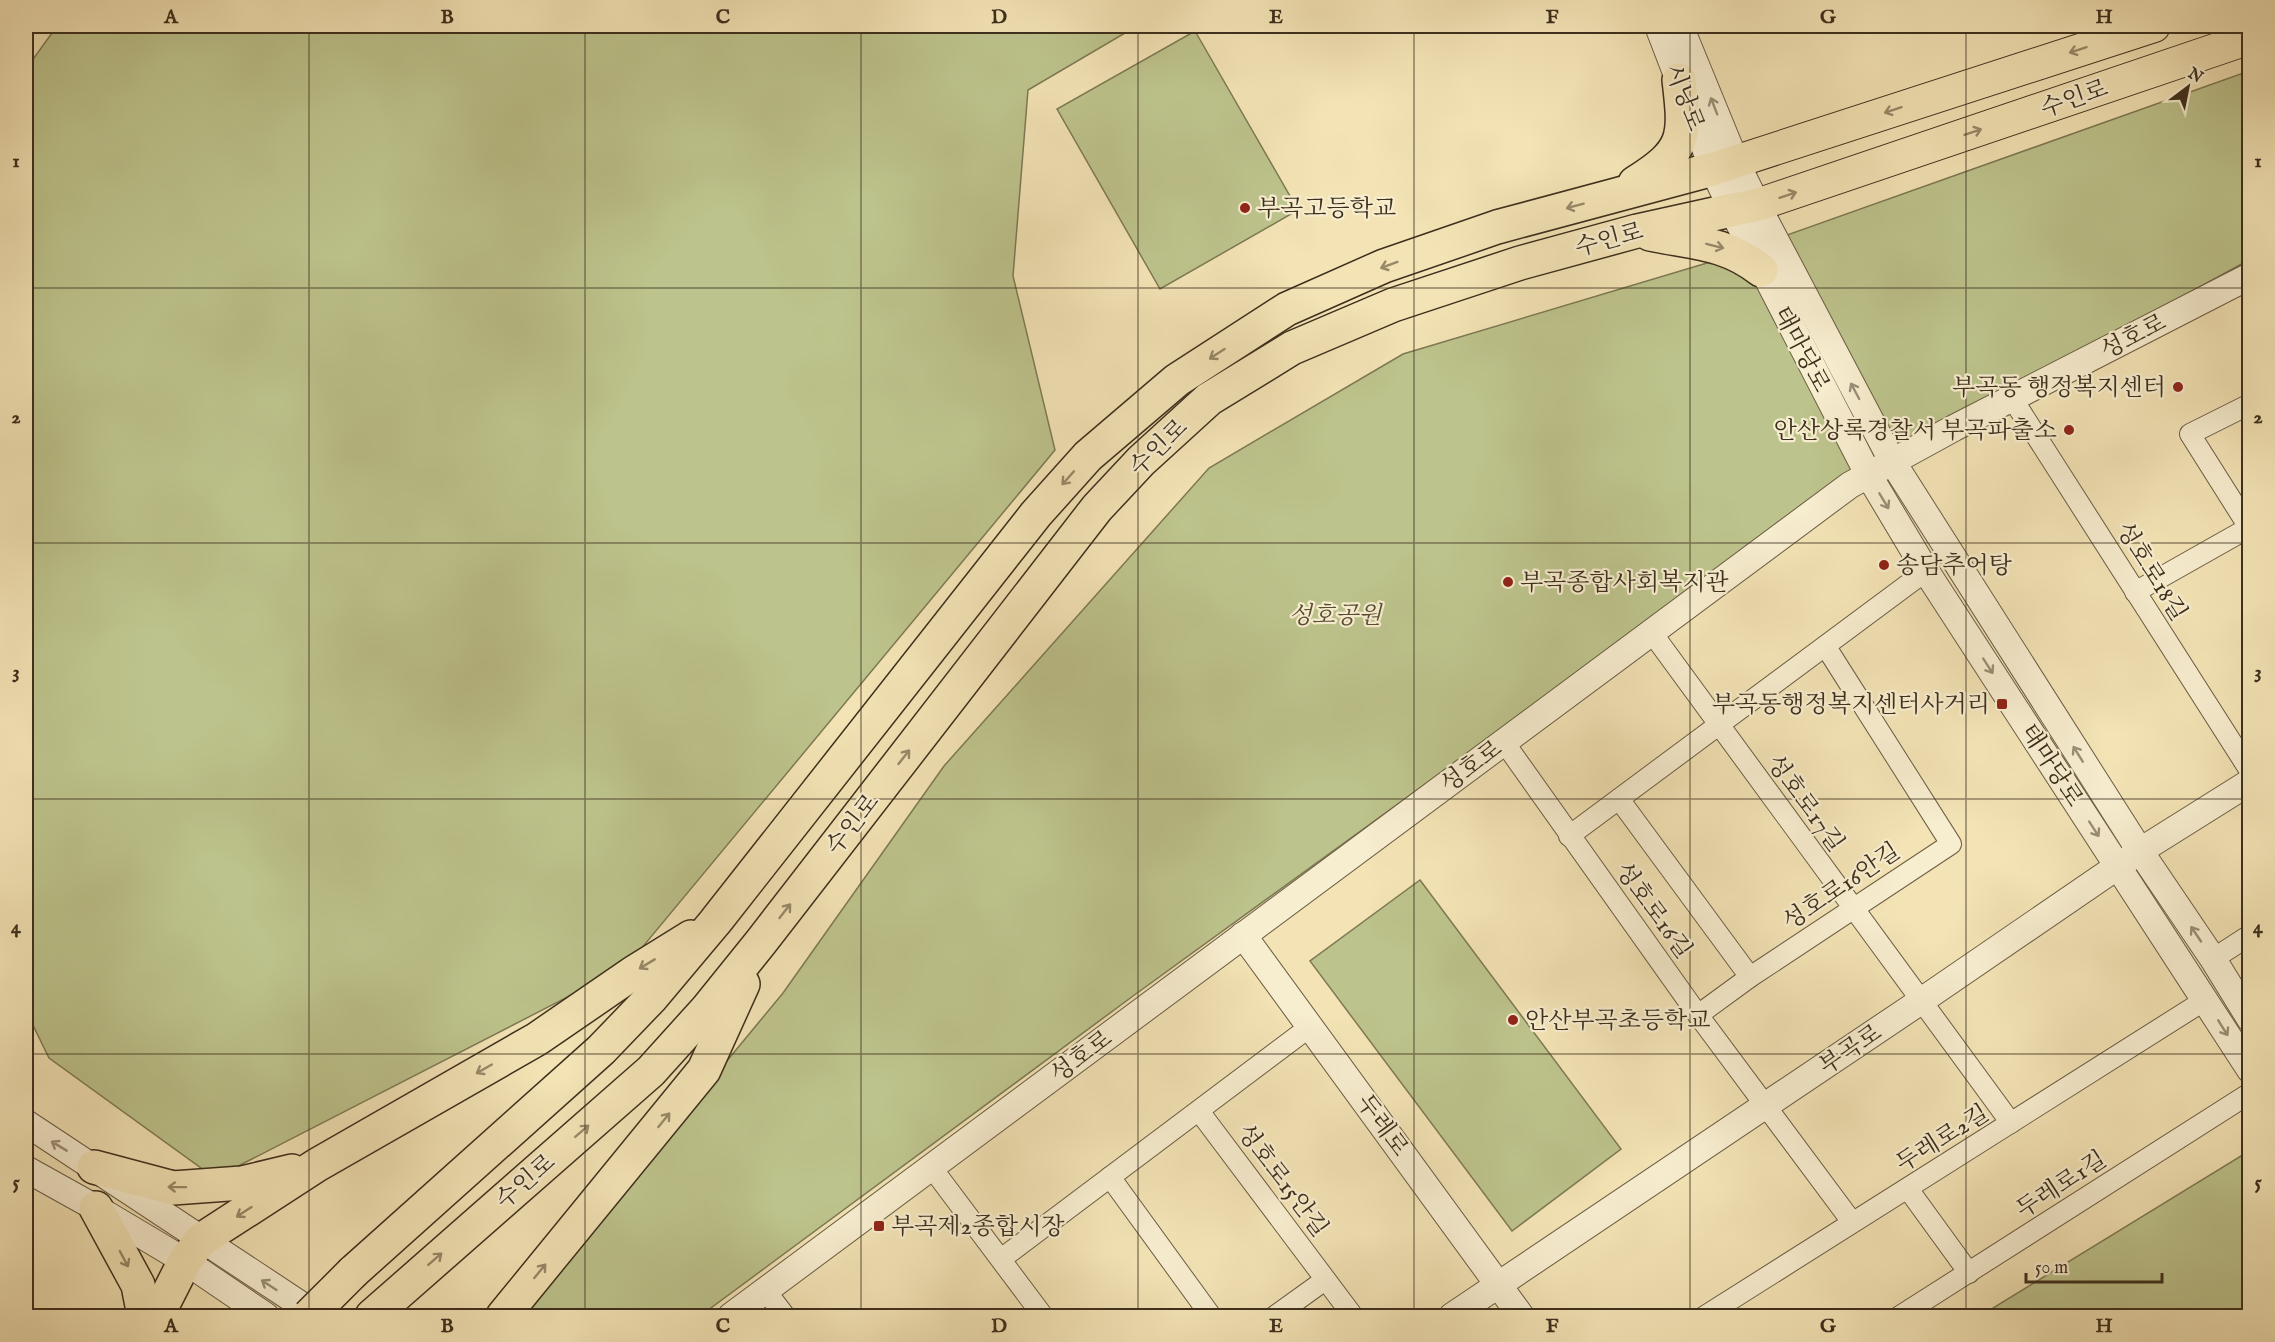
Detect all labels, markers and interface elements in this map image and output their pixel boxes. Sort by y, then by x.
text: A [163,5,179,30]
text: B [440,5,454,30]
text: C [716,5,730,30]
text: D [991,5,1007,30]
text: E [1269,5,1283,30]
text: F [1546,5,1559,30]
text: G [1820,5,1837,30]
text: H [2095,5,2113,30]
one-way arrow [2069,45,2088,56]
north arrow [2158,57,2218,117]
street label: 시낭로 [1657,60,1711,136]
text: N [2183,63,2206,88]
street label: 수인로 [2037,73,2112,125]
one-way arrow [1708,97,1719,116]
one-way arrow [1884,105,1903,116]
one-way arrow [1963,126,1982,137]
text: 1 [12,149,20,174]
text: 1 [2254,149,2262,174]
one-way arrow [1778,188,1797,199]
place label: 부곡고등학교 [1257,194,1396,225]
one-way arrow [1566,200,1585,212]
marker: 부곡고등학교 [1238,201,1252,215]
street label: 수인로 [1572,216,1647,264]
one-way arrow [1705,241,1724,252]
one-way arrow [1381,260,1399,271]
street label: 태마당로 [1765,301,1836,398]
street label: 성호로 [2096,308,2172,367]
one-way arrow [1209,348,1226,360]
place label: 부곡동 행정복지센터 [1952,373,2166,404]
marker: 부곡동 행정복지센터 [2171,380,2185,394]
one-way arrow [1849,382,1860,400]
text: 2 [11,405,21,430]
text: 2 [2253,405,2263,430]
street label: 수인로 [1123,413,1195,483]
place label: 안산상록경찰서 부곡파출소 [1774,416,2057,447]
marker: 안산상록경찰서 부곡파출소 [2062,423,2076,437]
one-way arrow [1060,471,1075,486]
one-way arrow [1878,492,1890,509]
street label: 성호로18길 [2108,516,2193,627]
place label: 송담추어탕 [1896,551,2013,582]
marker: 송담추어탕 [1877,558,1891,572]
place label: 부곡종합사회복지관 [1520,568,1729,599]
marker: 부곡종합사회복지관 [1501,575,1515,589]
park label: 성호공원 [1289,601,1383,632]
one-way arrow [1982,657,1994,674]
text: 3 [12,660,20,685]
text: 3 [2254,660,2262,685]
place label: 부곡동행정복지센터사거리 [1712,690,1990,721]
marker: 부곡동행정복지센터사거리 [1995,697,2009,711]
street label: 태마당로 [2012,718,2089,813]
street label: 성호로 [1435,734,1509,801]
one-way arrow [2071,745,2084,762]
one-way arrow [898,749,911,765]
street label: 성호로17길 [1759,749,1851,859]
street label: 수인로 [820,788,887,862]
one-way arrow [2087,821,2100,838]
street label: 성호로16안길 [1777,837,1906,938]
street label: 성호로16길 [1607,857,1698,965]
one-way arrow [779,903,792,919]
text: 4 [11,915,22,940]
text: 4 [2253,915,2264,940]
one-way arrow [2190,927,2202,943]
one-way arrow [639,958,656,970]
place label: 안산부곡초등학교 [1525,1006,1710,1037]
marker: 안산부곡초등학교 [1506,1013,1520,1027]
street label: 부곡로 [1813,1018,1888,1083]
one-way arrow [2217,1019,2229,1036]
street label: 성호로 [1045,1024,1119,1091]
one-way arrow [475,1064,492,1076]
street label: 두레로 [1349,1089,1415,1163]
street label: 두레로2길 [1890,1099,1995,1180]
one-way arrow [657,1113,670,1129]
street label: 성호로15안길 [1229,1118,1334,1244]
one-way arrow [574,1124,589,1138]
one-way arrow [51,1140,68,1152]
street label: 두레로1길 [2011,1145,2113,1226]
street label: 수인로 [490,1148,562,1217]
text: 5 [12,1170,20,1195]
text: 5 [2254,1170,2262,1195]
one-way arrow [168,1181,188,1193]
one-way arrow [236,1207,253,1219]
place label: 부곡제2종합시장 [891,1212,1065,1243]
marker: 부곡제2종합시장 [872,1219,886,1233]
scale bar [2026,1246,2162,1284]
one-way arrow [119,1250,130,1268]
one-way arrow [428,1252,443,1266]
text: 50 m [2035,1257,2068,1280]
one-way arrow [534,1263,547,1279]
one-way arrow [260,1278,277,1291]
text: A [163,1314,179,1339]
text: B [440,1314,454,1339]
text: C [716,1314,730,1339]
text: D [991,1314,1007,1339]
text: E [1269,1314,1283,1339]
text: F [1546,1314,1559,1339]
text: G [1820,1314,1837,1339]
text: H [2095,1314,2113,1339]

